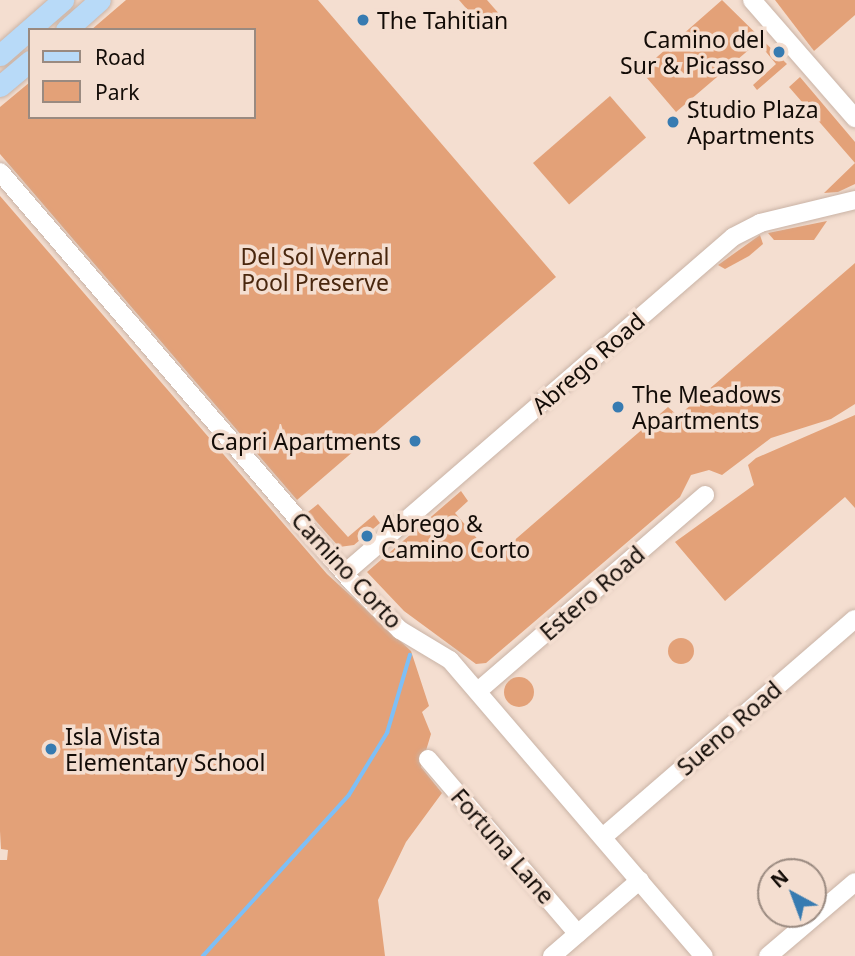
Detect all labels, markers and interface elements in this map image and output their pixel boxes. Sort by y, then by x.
place label: The Tahitian [377,6,508,34]
marker: The Tahitian [355,12,371,28]
place label: Camino del Sur & Picasso [620,25,765,79]
legend [28,28,256,119]
text: Road [95,43,145,71]
marker: Camino del Sur & Picasso [771,44,787,60]
text: Park [95,78,139,106]
place label: Studio Plaza Apartments [687,95,819,149]
marker: Studio Plaza Apartments [665,114,681,130]
park label: Del Sol Vernal Pool Preserve [241,242,389,296]
street label: Abrego Road [526,307,650,419]
place label: The Meadows Apartments [632,380,781,434]
marker: The Meadows Apartments [610,399,626,415]
place label: Capri Apartments [210,427,401,455]
marker: Capri Apartments [407,433,423,449]
street label: Camino Corto [286,506,408,634]
place label: Abrego & Camino Corto [381,509,530,563]
marker: Abrego & Camino Corto [359,528,375,544]
street label: Estero Road [534,540,650,646]
street label: Sueno Road [671,675,787,781]
place label: Isla Vista Elementary School [65,722,265,776]
marker: Isla Vista Elementary School [43,741,59,757]
street label: Fortuna Lane [446,783,560,909]
north arrow [757,858,827,928]
text: N [765,864,794,894]

